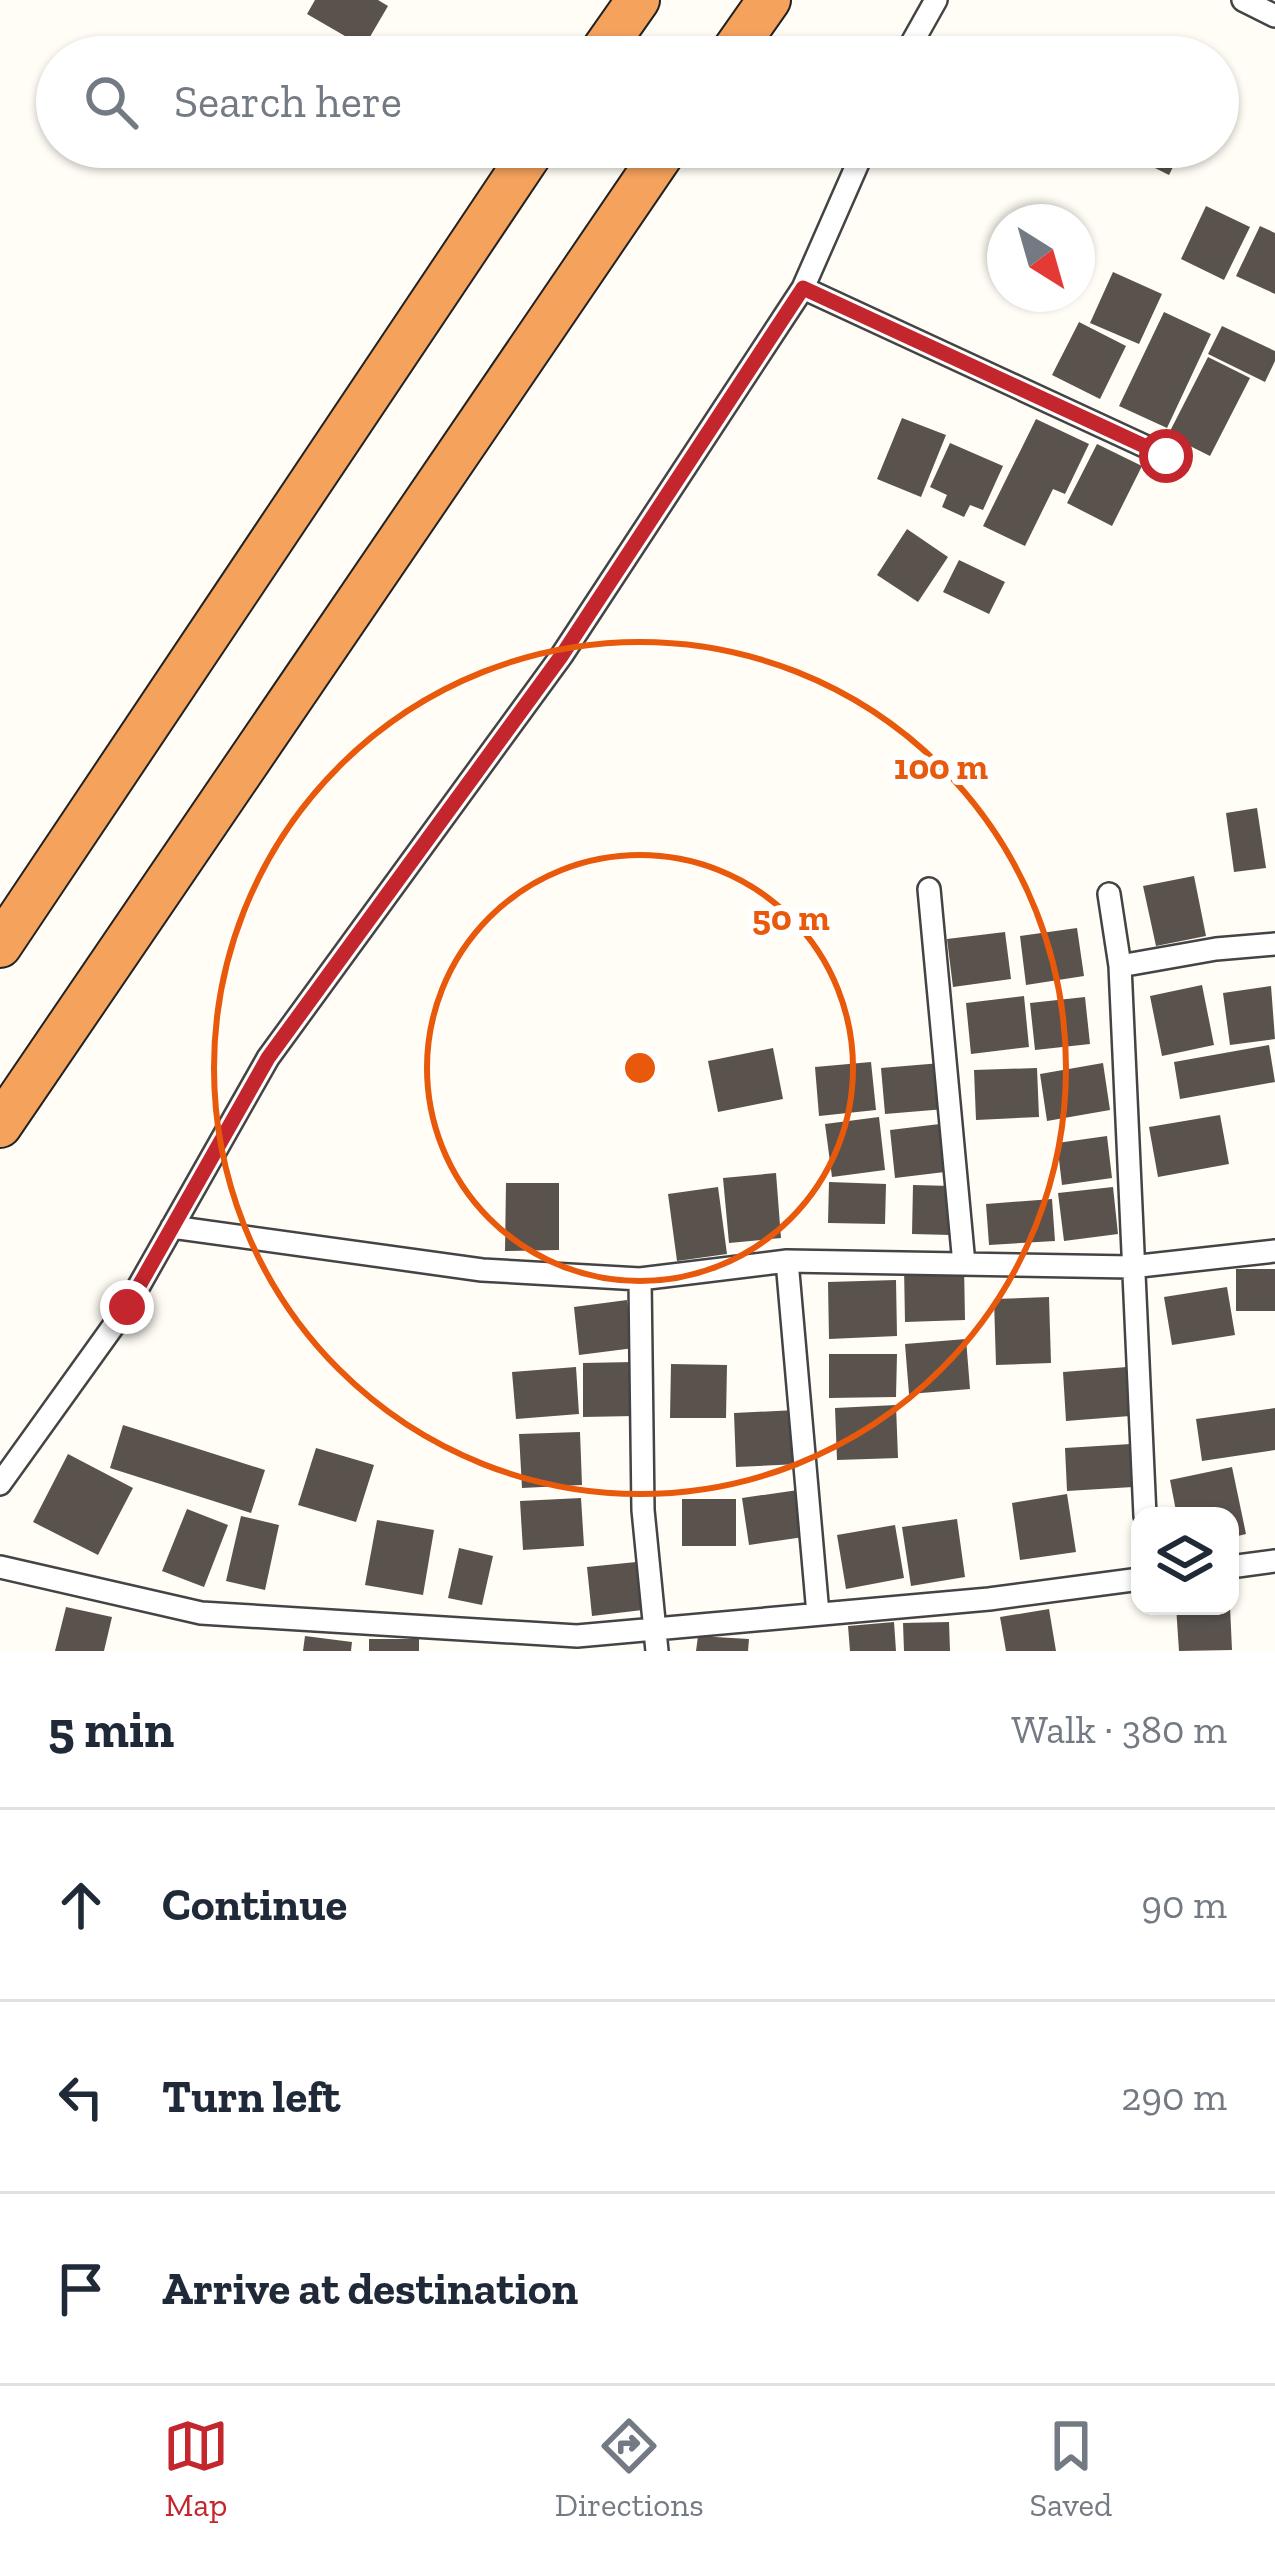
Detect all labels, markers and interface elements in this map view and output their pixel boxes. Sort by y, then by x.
search box [36,36,1239,168]
icon: search [78,69,144,135]
text: Search here [174,75,402,129]
north arrow [987,204,1095,312]
route start [1139,429,1193,483]
text: 100 m [894,745,989,788]
text: 50 m [752,896,830,939]
centre of rings [619,1047,661,1089]
route end [100,1280,154,1334]
map controls [1131,1507,1239,1615]
button: layers [1131,1507,1239,1615]
text: 5 min [48,1699,174,1760]
text: Walk · 380 m [1012,1706,1227,1753]
icon: ahead [48,1872,114,1938]
text: Continue [162,1878,347,1932]
text: 90 m [1141,1881,1227,1928]
icon: left [48,2064,114,2130]
text: Turn left [162,2070,340,2124]
text: 290 m [1121,2073,1227,2120]
icon: arrive [48,2256,114,2322]
text: Arrive at destination [162,2262,578,2316]
tab: Map [163,2413,229,2524]
tab: Directions [555,2413,704,2524]
tab: Saved [1029,2413,1112,2524]

